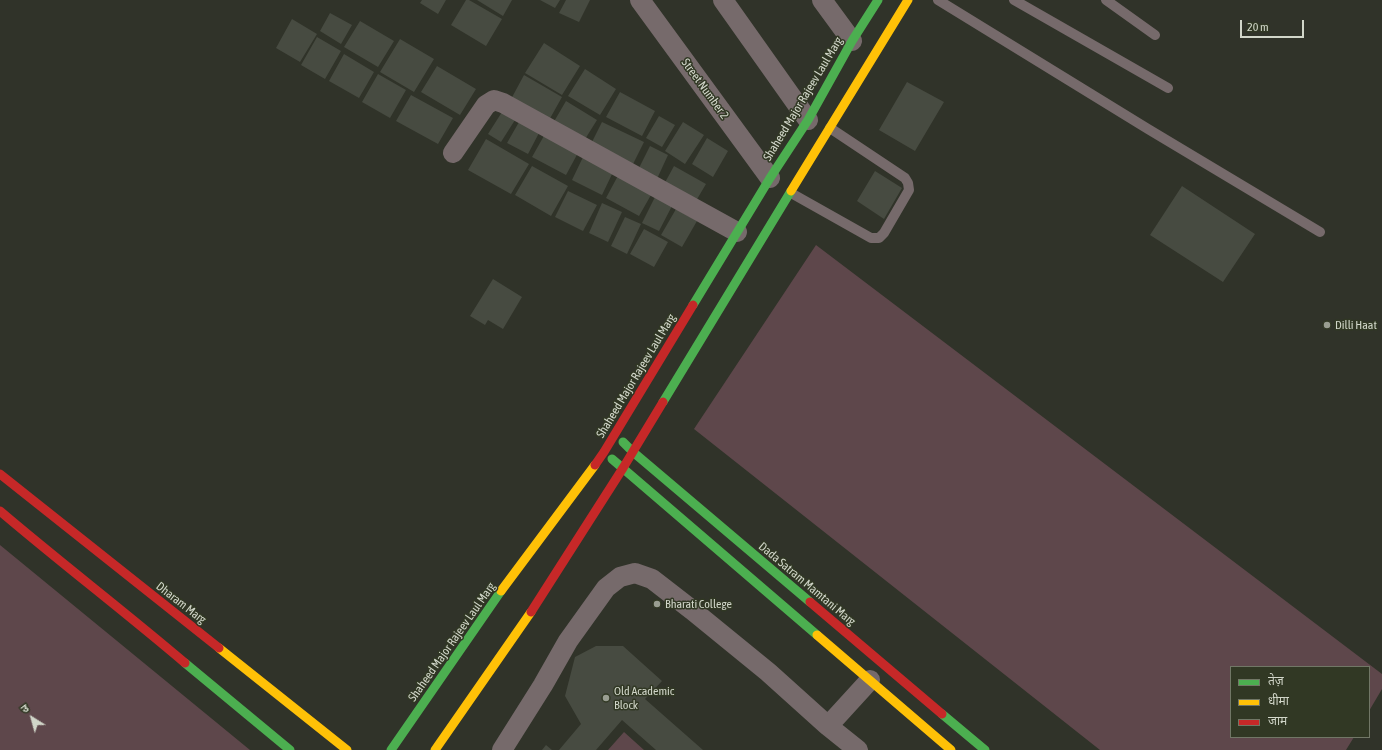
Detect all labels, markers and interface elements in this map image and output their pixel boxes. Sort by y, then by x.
scale bar [1242,12,1306,38]
text: 20 m [1247,20,1269,34]
street label: Shaheed Major Rajeev Laul Marg [760,34,846,164]
street label: Street Number 2 [678,56,732,122]
street label: Shaheed Major Rajeev Laul Marg [593,311,679,441]
place label: Dilli Haat [1335,318,1377,332]
marker: Dilli Haat [1322,320,1332,330]
street label: Dada Satram Mamtani Marg [756,539,858,629]
street label: Dharam Marg [153,579,209,627]
street label: Shaheed Major Rajeev Laul Marg [405,580,499,704]
place label: Bharati College [665,597,732,611]
marker: Bharati College [652,599,662,609]
legend [1230,666,1370,738]
text: तेज़ [1268,674,1284,688]
place label: Old Academic Block [614,684,674,712]
marker: Old Academic Block [601,693,611,703]
text: धीमा [1268,694,1289,708]
north arrow [12,698,52,738]
text: उ [19,702,31,715]
text: जाम [1268,714,1287,728]

